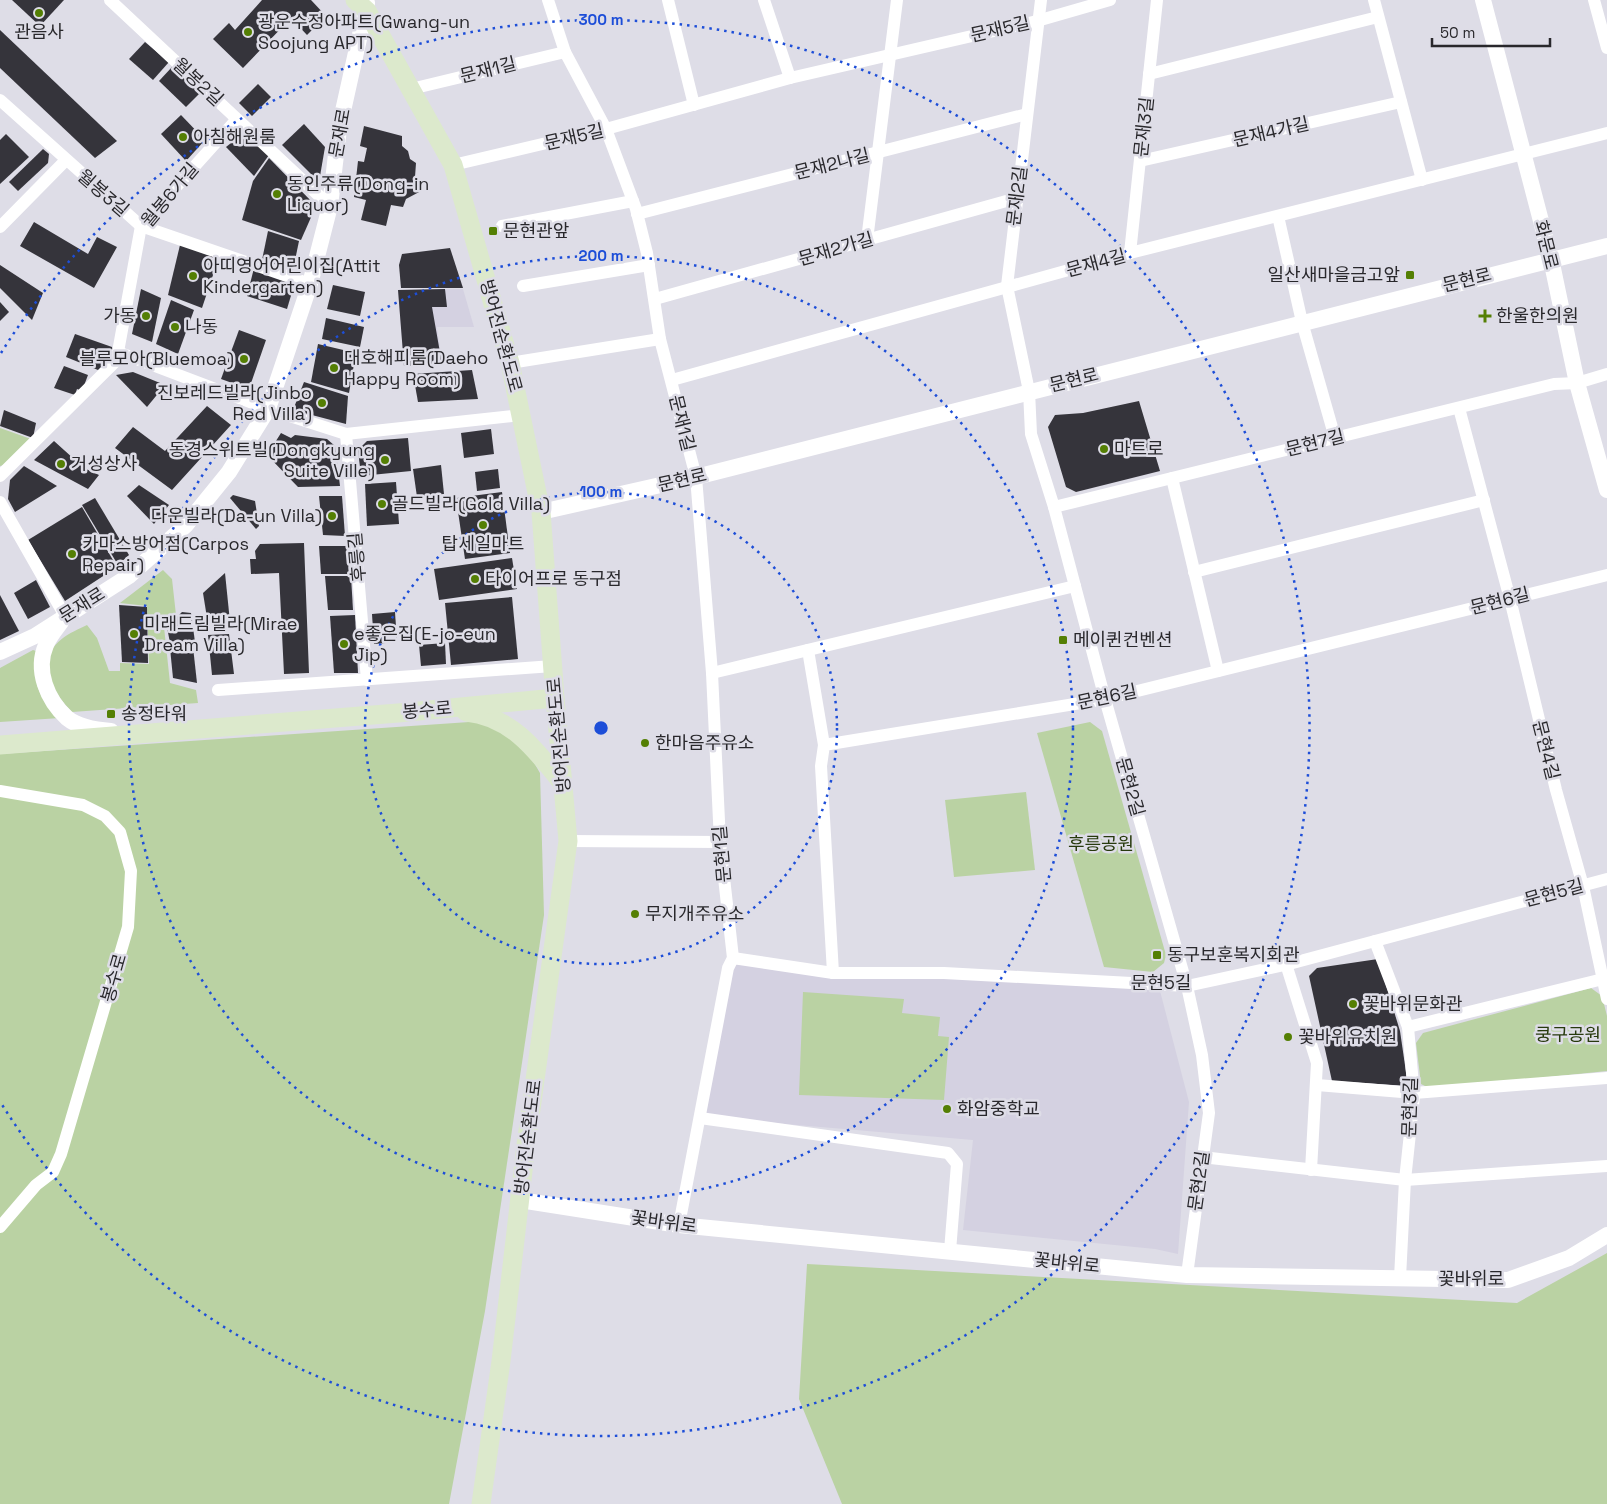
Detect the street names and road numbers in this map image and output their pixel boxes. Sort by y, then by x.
street label: 문재5길 [968,11,1032,47]
street label: 문재1길 [457,51,518,88]
street label: 월봉2길 [168,53,228,111]
street label: 문재3길 [1129,96,1158,158]
street label: 문재로 [324,106,355,159]
street label: 문재4가길 [1231,112,1311,151]
street label: 문재5길 [542,119,606,155]
street label: 문재2나길 [792,143,872,184]
street label: 월봉6가길 [136,158,203,232]
street label: 월봉3길 [73,164,134,221]
street label: 문재2길 [1001,164,1032,227]
street label: 화문로 [1529,218,1564,272]
street label: 문재2가길 [796,227,876,270]
street label: 문재4길 [1063,244,1128,282]
street label: 문현로 [1440,262,1494,297]
street label: 방어진순환도로 [475,277,528,395]
street label: 문현로 [1047,362,1101,397]
street label: 문재1길 [664,392,701,453]
street label: 문현7길 [1283,424,1347,461]
street label: 문현로 [655,463,709,496]
street label: 후릉길 [343,531,370,583]
street label: 문재로 [55,582,109,627]
street label: 문현6길 [1468,582,1532,619]
street label: 방어진순환도로 [542,676,575,794]
street label: 문현6길 [1075,679,1139,714]
street label: 봉수로 [401,696,453,723]
street label: 문현4길 [1528,718,1565,782]
street label: 문현2길 [1111,755,1150,819]
street label: 문현1길 [708,825,735,884]
street label: 문현5길 [1522,874,1586,911]
street label: 봉수로 [96,951,131,1005]
street label: 문현5길 [1131,971,1191,994]
street label: 문현3길 [1397,1076,1422,1138]
street label: 방어진순환도로 [509,1078,546,1196]
street label: 문현2길 [1183,1149,1214,1213]
street label: 꽃바위로 [630,1206,698,1238]
street label: 꽃바위로 [1033,1248,1101,1277]
street label: 꽃바위로 [1438,1267,1504,1290]

